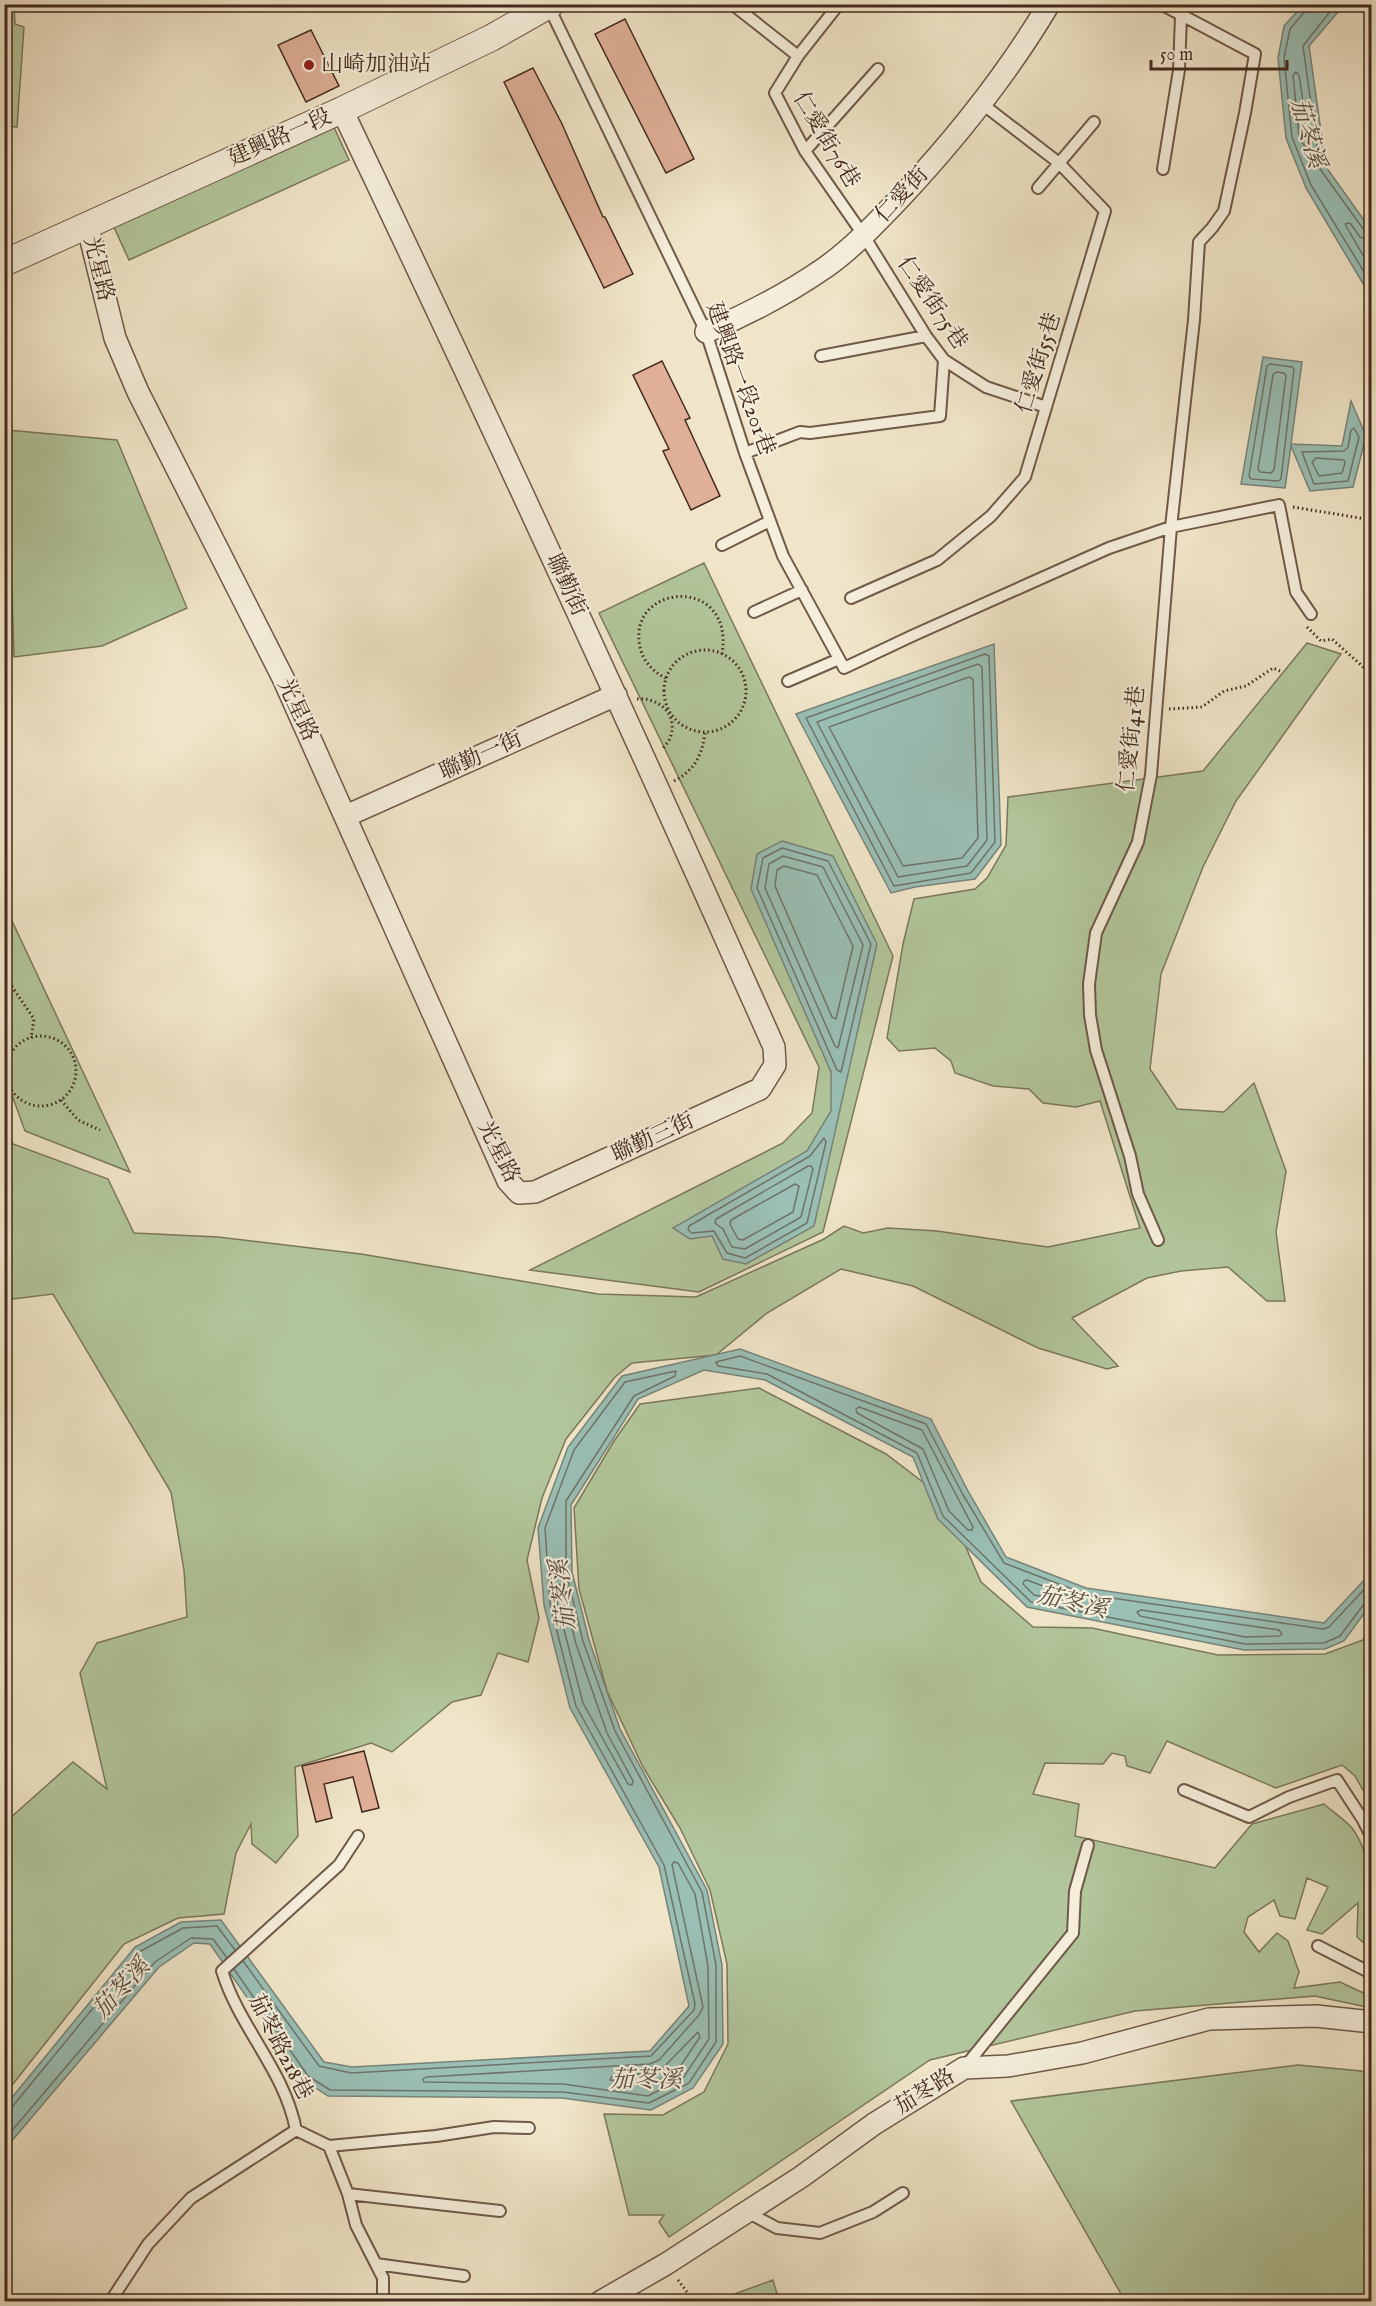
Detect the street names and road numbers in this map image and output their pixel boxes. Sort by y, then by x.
street label: 仁愛街76巷 [786,87,866,193]
street label: 建興路一段 [224,103,336,173]
street label: 仁愛街 [869,161,935,229]
street label: 光星路 [76,234,120,304]
street label: 仁愛街75巷 [891,251,973,355]
street label: 建興路一段201巷 [699,298,781,460]
street label: 仁愛街55巷 [1010,309,1068,417]
street label: 聯勤街 [539,549,593,621]
street label: 光星路 [270,674,324,746]
street label: 仁愛街41巷 [1112,684,1152,794]
street label: 聯勤一街 [435,725,527,787]
street label: 聯勤三街 [607,1107,699,1169]
street label: 光星路 [471,1116,525,1188]
street label: 茄苳路218巷 [241,1989,319,2105]
street label: 茄苳路 [890,2063,960,2121]

